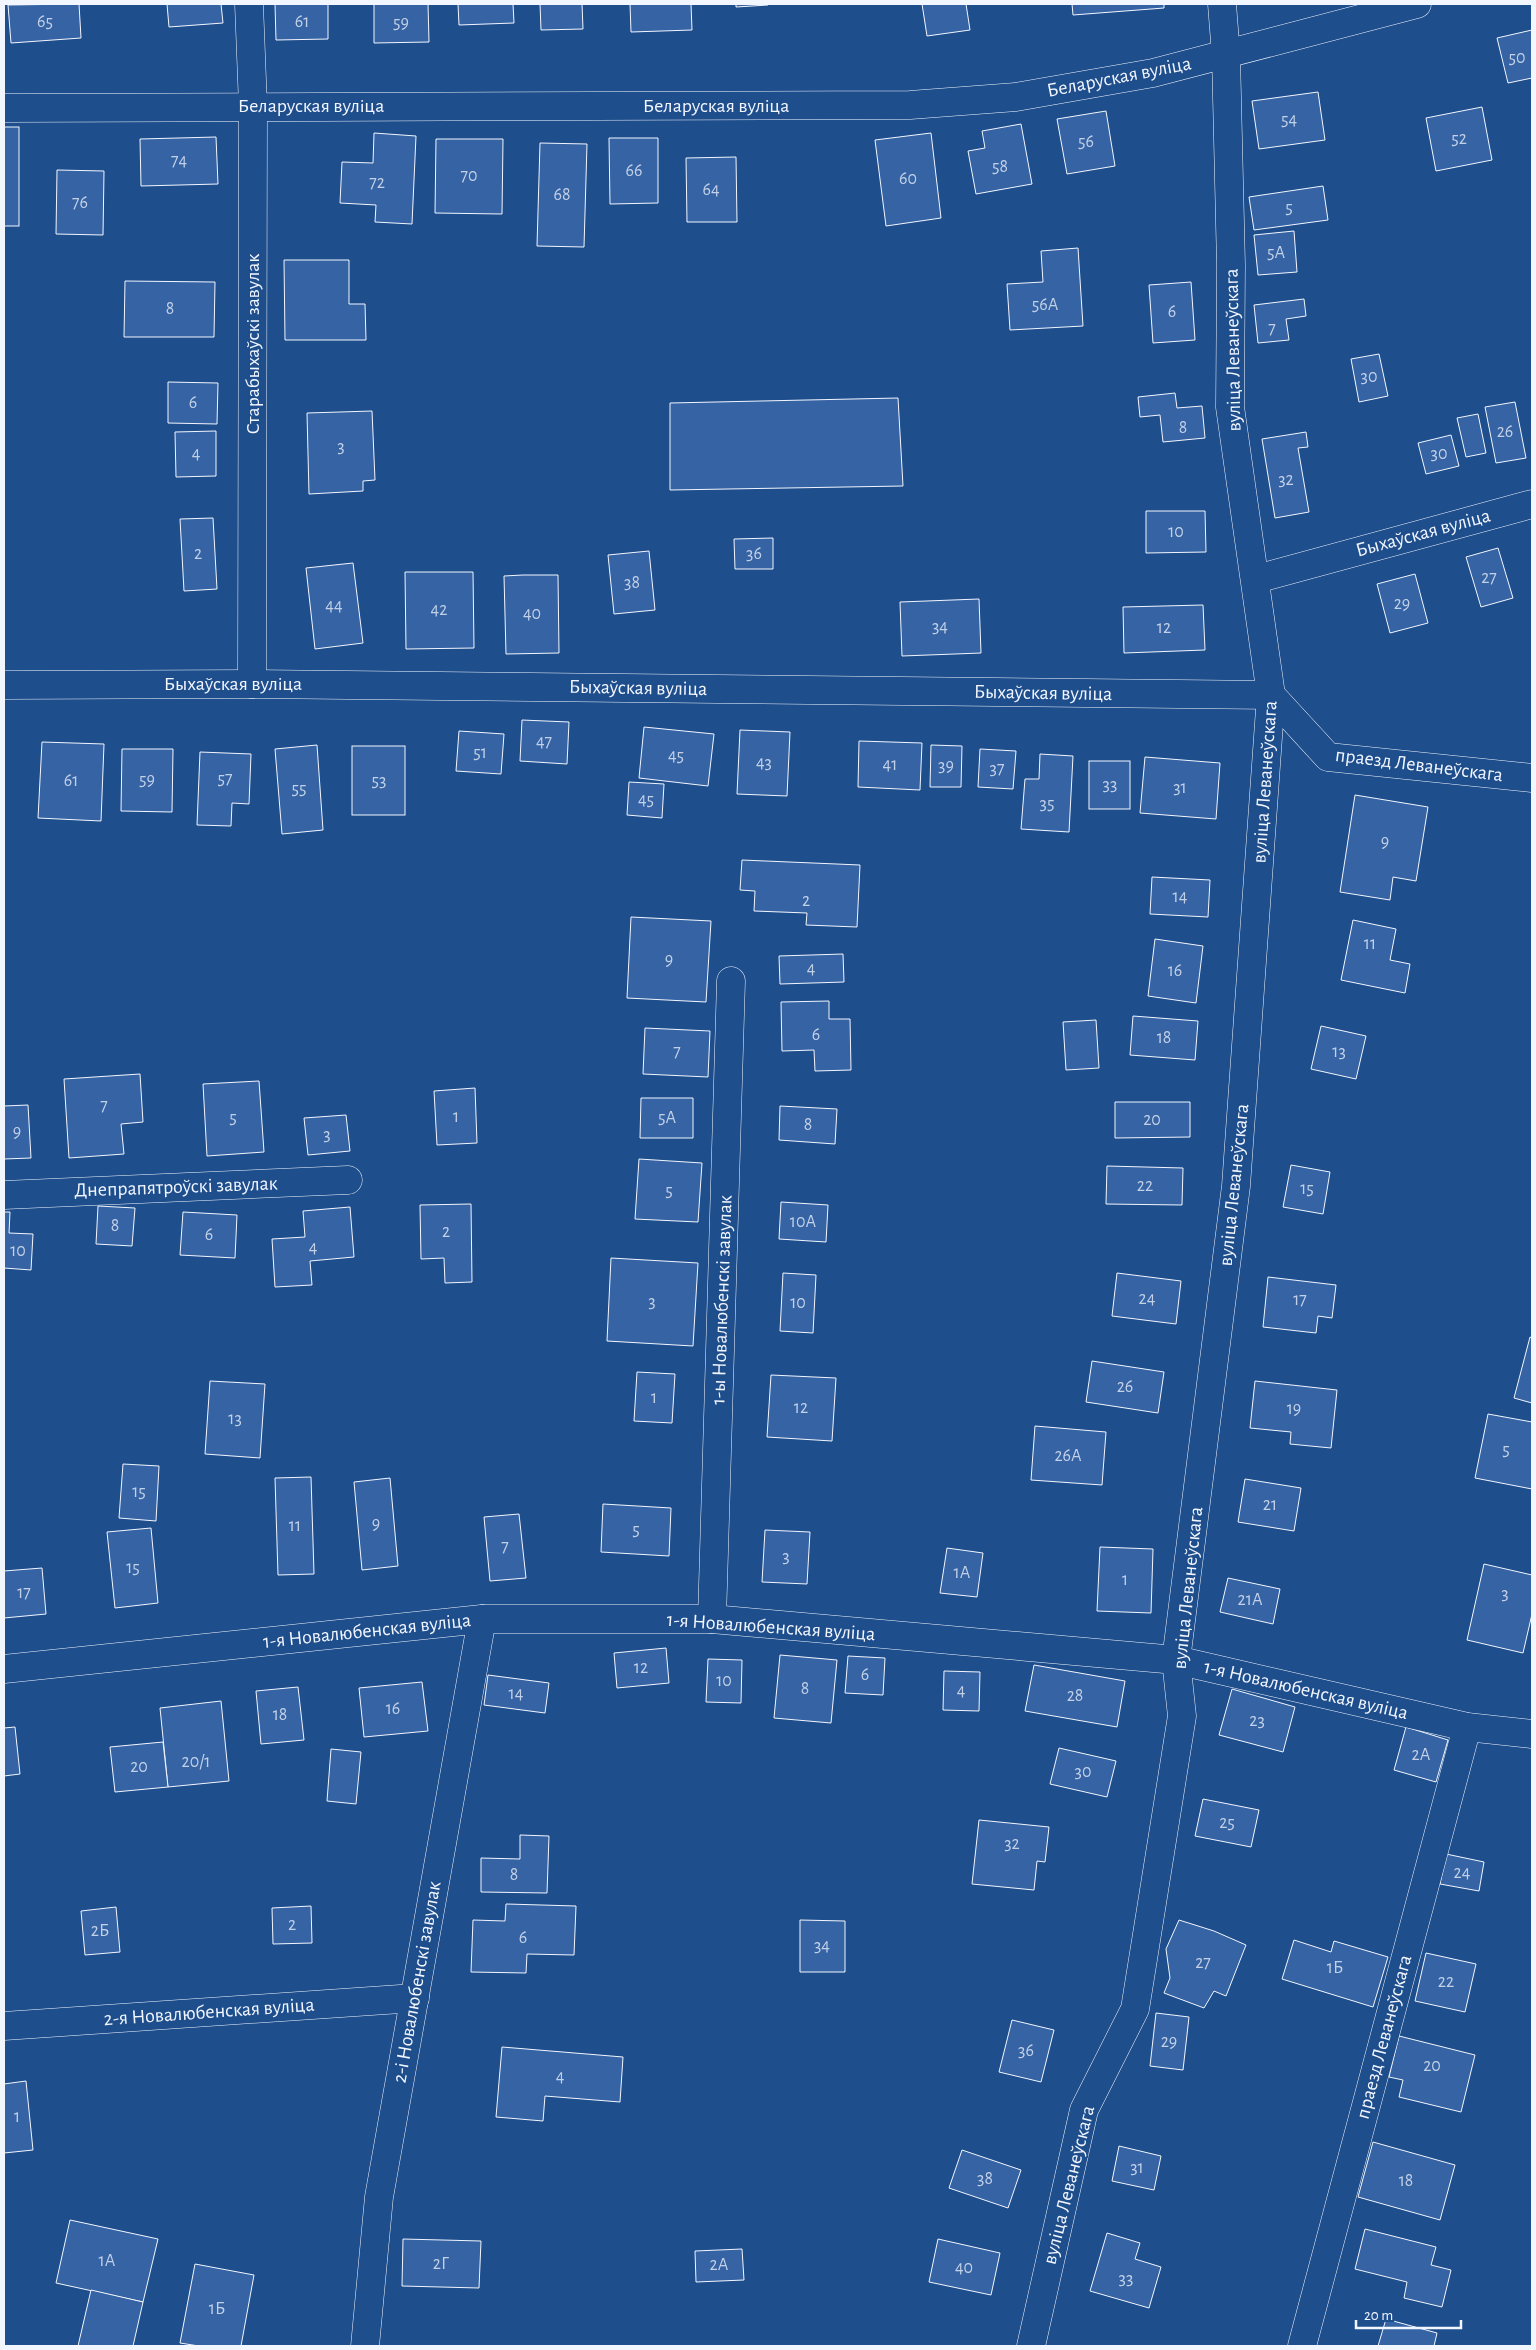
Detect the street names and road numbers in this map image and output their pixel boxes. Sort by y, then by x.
street label: Беларуская вуліца [1045,53,1193,101]
street label: Беларуская вуліца [238,96,384,116]
street label: Беларуская вуліца [643,96,789,116]
street label: Старабыхаўскі завулак [243,254,263,434]
street label: вуліца Леванеўскага [1222,268,1244,432]
street label: Быхаўская вуліца [1353,505,1493,561]
street label: Быхаўская вуліца [164,674,302,694]
street label: Быхаўская вуліца [569,677,707,699]
street label: Быхаўская вуліца [974,682,1112,704]
street label: вуліца Леванеўскага [1249,700,1281,864]
street label: праезд Леванеўскага [1334,745,1504,785]
street label: вуліца Леванеўскага [1216,1103,1252,1267]
street label: Днепрапятроўскі завулак [74,1173,278,1201]
street label: 1-ы Новалюбенскі завулак [708,1195,736,1405]
street label: вуліца Леванеўскага [1170,1506,1206,1670]
street label: 1-я Новалюбенская вуліца [262,1610,472,1652]
street label: 1-я Новалюбенская вуліца [666,1610,876,1644]
street label: 1-я Новалюбенская вуліца [1202,1657,1410,1723]
street label: 2-і Новалюбенскі завулак [389,1880,445,2084]
street label: праезд Леванеўскага [1352,1953,1416,2121]
street label: 2-я Новалюбенская вуліца [103,1995,315,2029]
street label: вуліца Леванеўскага [1040,2103,1098,2267]

